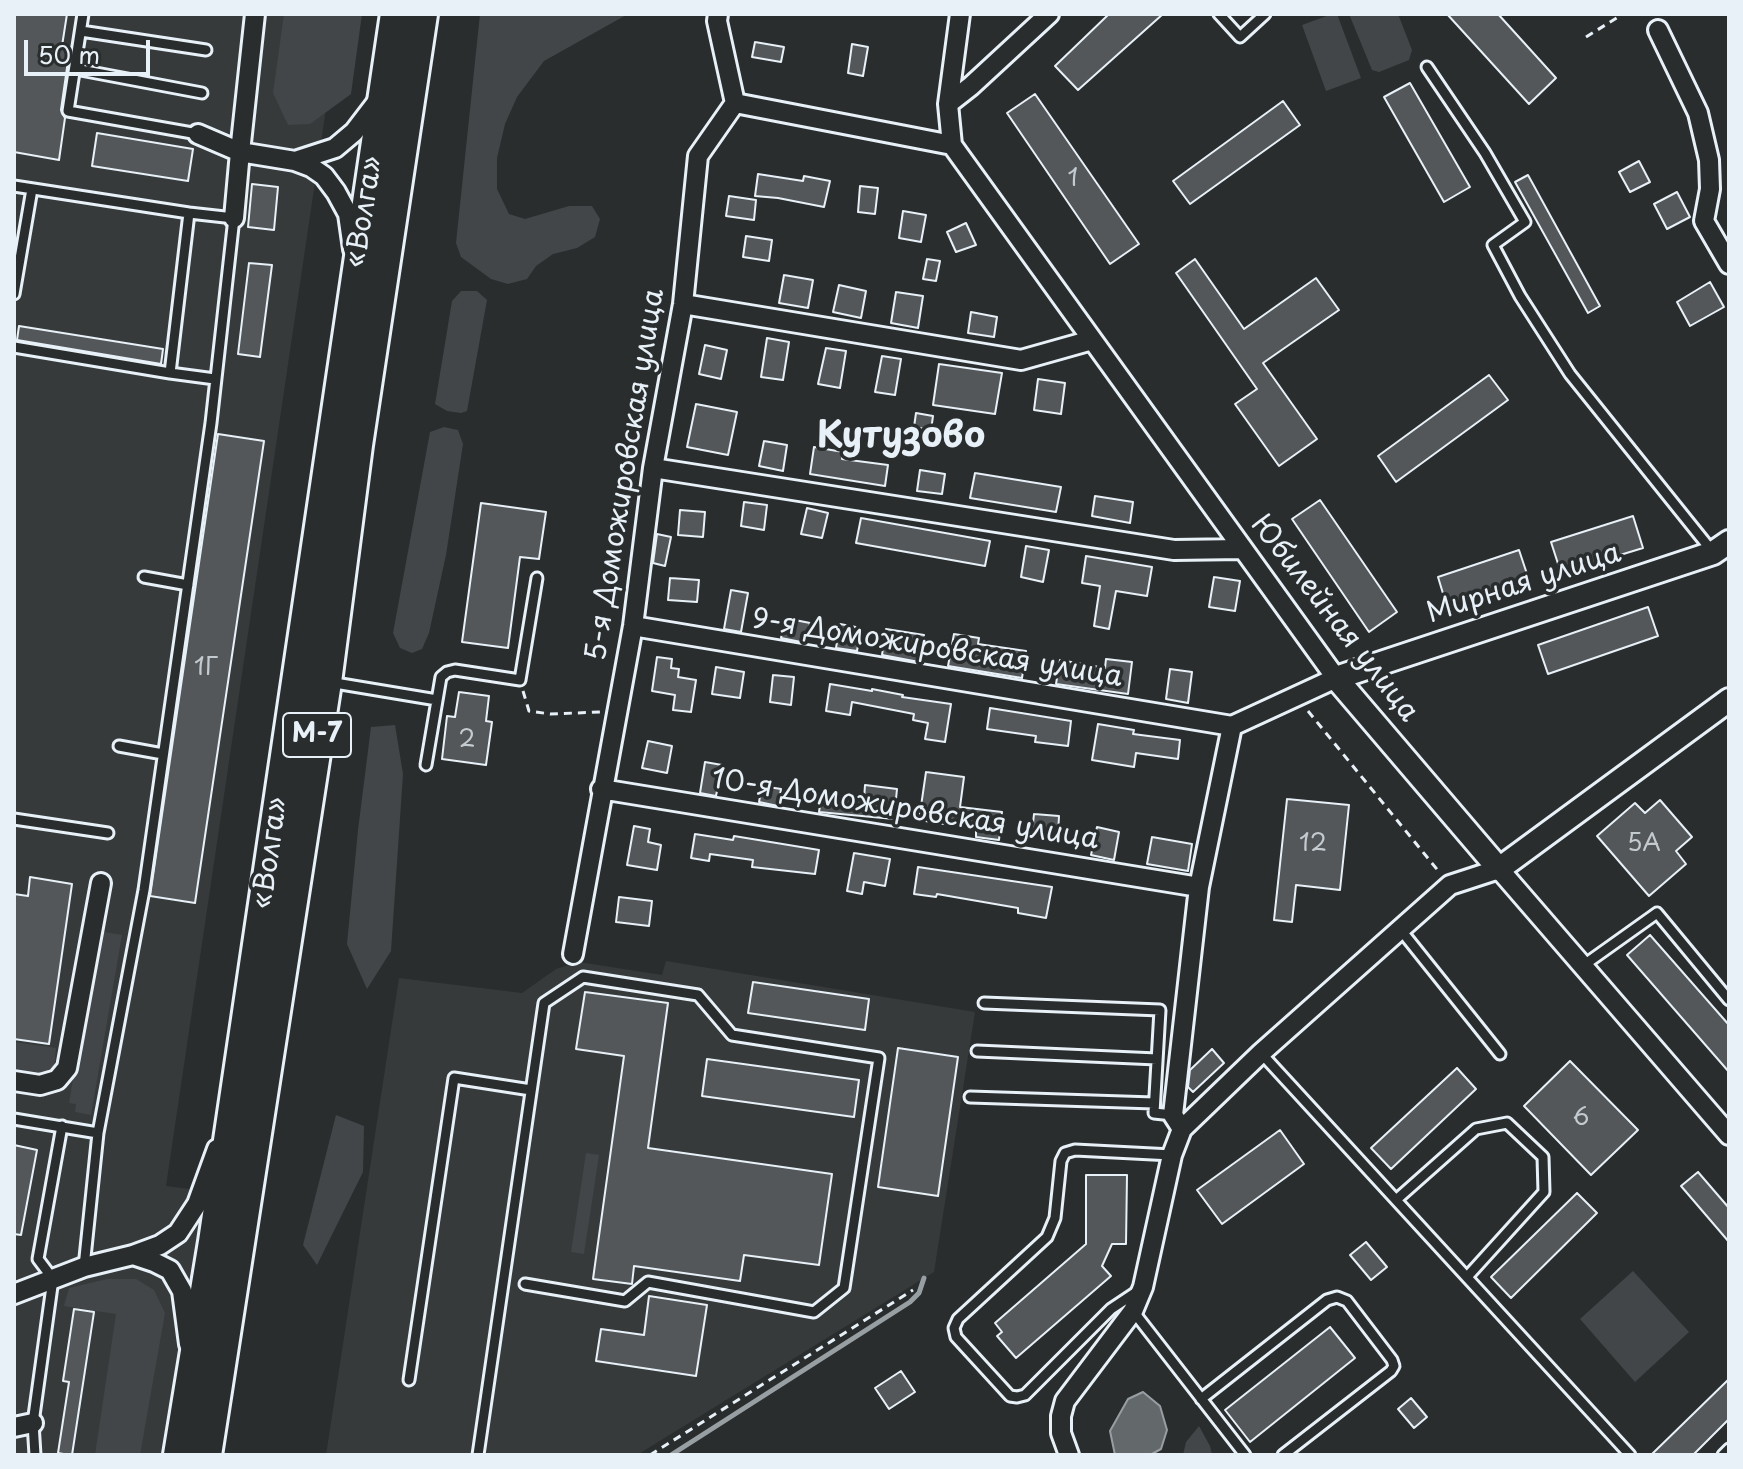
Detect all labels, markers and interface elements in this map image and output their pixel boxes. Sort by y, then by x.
scale bar [28,24,154,74]
text: 50 m [38,36,100,72]
street label: «Волга» [340,154,390,270]
house number: 1 [1068,165,1078,193]
street label: 5-я Доможировская улица [580,287,672,663]
district label: Кутузово [817,415,985,459]
street label: Юбилейная улица [1243,509,1425,729]
street label: Мирная улица [1423,537,1625,631]
street label: 9-я Доможировская улица [749,603,1125,695]
house number: 1Г [194,654,218,682]
road number: М-7 [283,713,351,757]
house number: 2 [459,726,475,754]
street label: 10-я Доможировская улица [709,763,1101,857]
street label: «Волга» [247,795,295,911]
house number: 12 [1299,830,1327,858]
house number: 5А [1627,830,1661,858]
house number: 6 [1573,1104,1589,1132]

